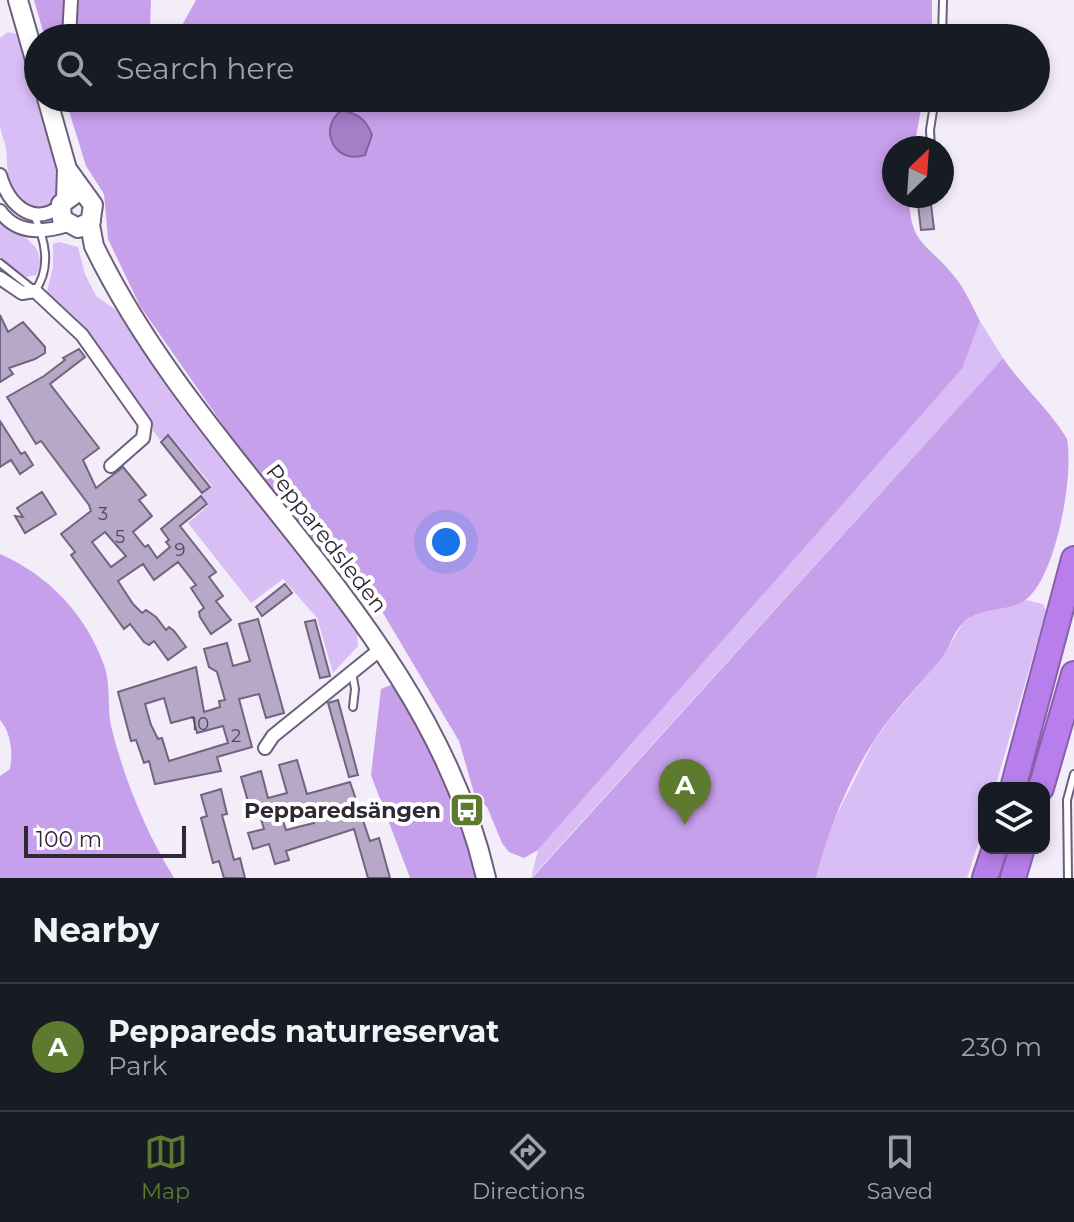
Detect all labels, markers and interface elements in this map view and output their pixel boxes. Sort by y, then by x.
search box [24,24,1050,112]
icon: search [52,46,96,90]
text: Search here [116,50,294,87]
north arrow [882,136,954,208]
street label: Pepparedsleden [260,459,393,618]
house number: 3 [98,503,108,525]
your location [426,522,466,562]
house number: 5 [115,526,125,548]
house number: 9 [175,539,186,561]
house number: 10 [191,713,209,735]
house number: 2 [231,725,241,747]
pin: A [659,759,711,825]
map controls [978,782,1050,854]
button: layers [978,782,1050,854]
bus stop icon: Pepparedsängen [448,791,486,829]
place label: Pepparedsängen [244,797,441,824]
scale bar [24,822,186,858]
text: 100 m [36,826,102,853]
text: Nearby [32,909,159,951]
text: Peppareds naturreservat [108,1013,499,1050]
text: A [48,1031,68,1063]
text: 230 m [961,1031,1042,1063]
text: Park [108,1050,167,1082]
tab: Map [141,1130,190,1205]
tab: Directions [472,1130,585,1205]
tab: Saved [867,1130,933,1205]

